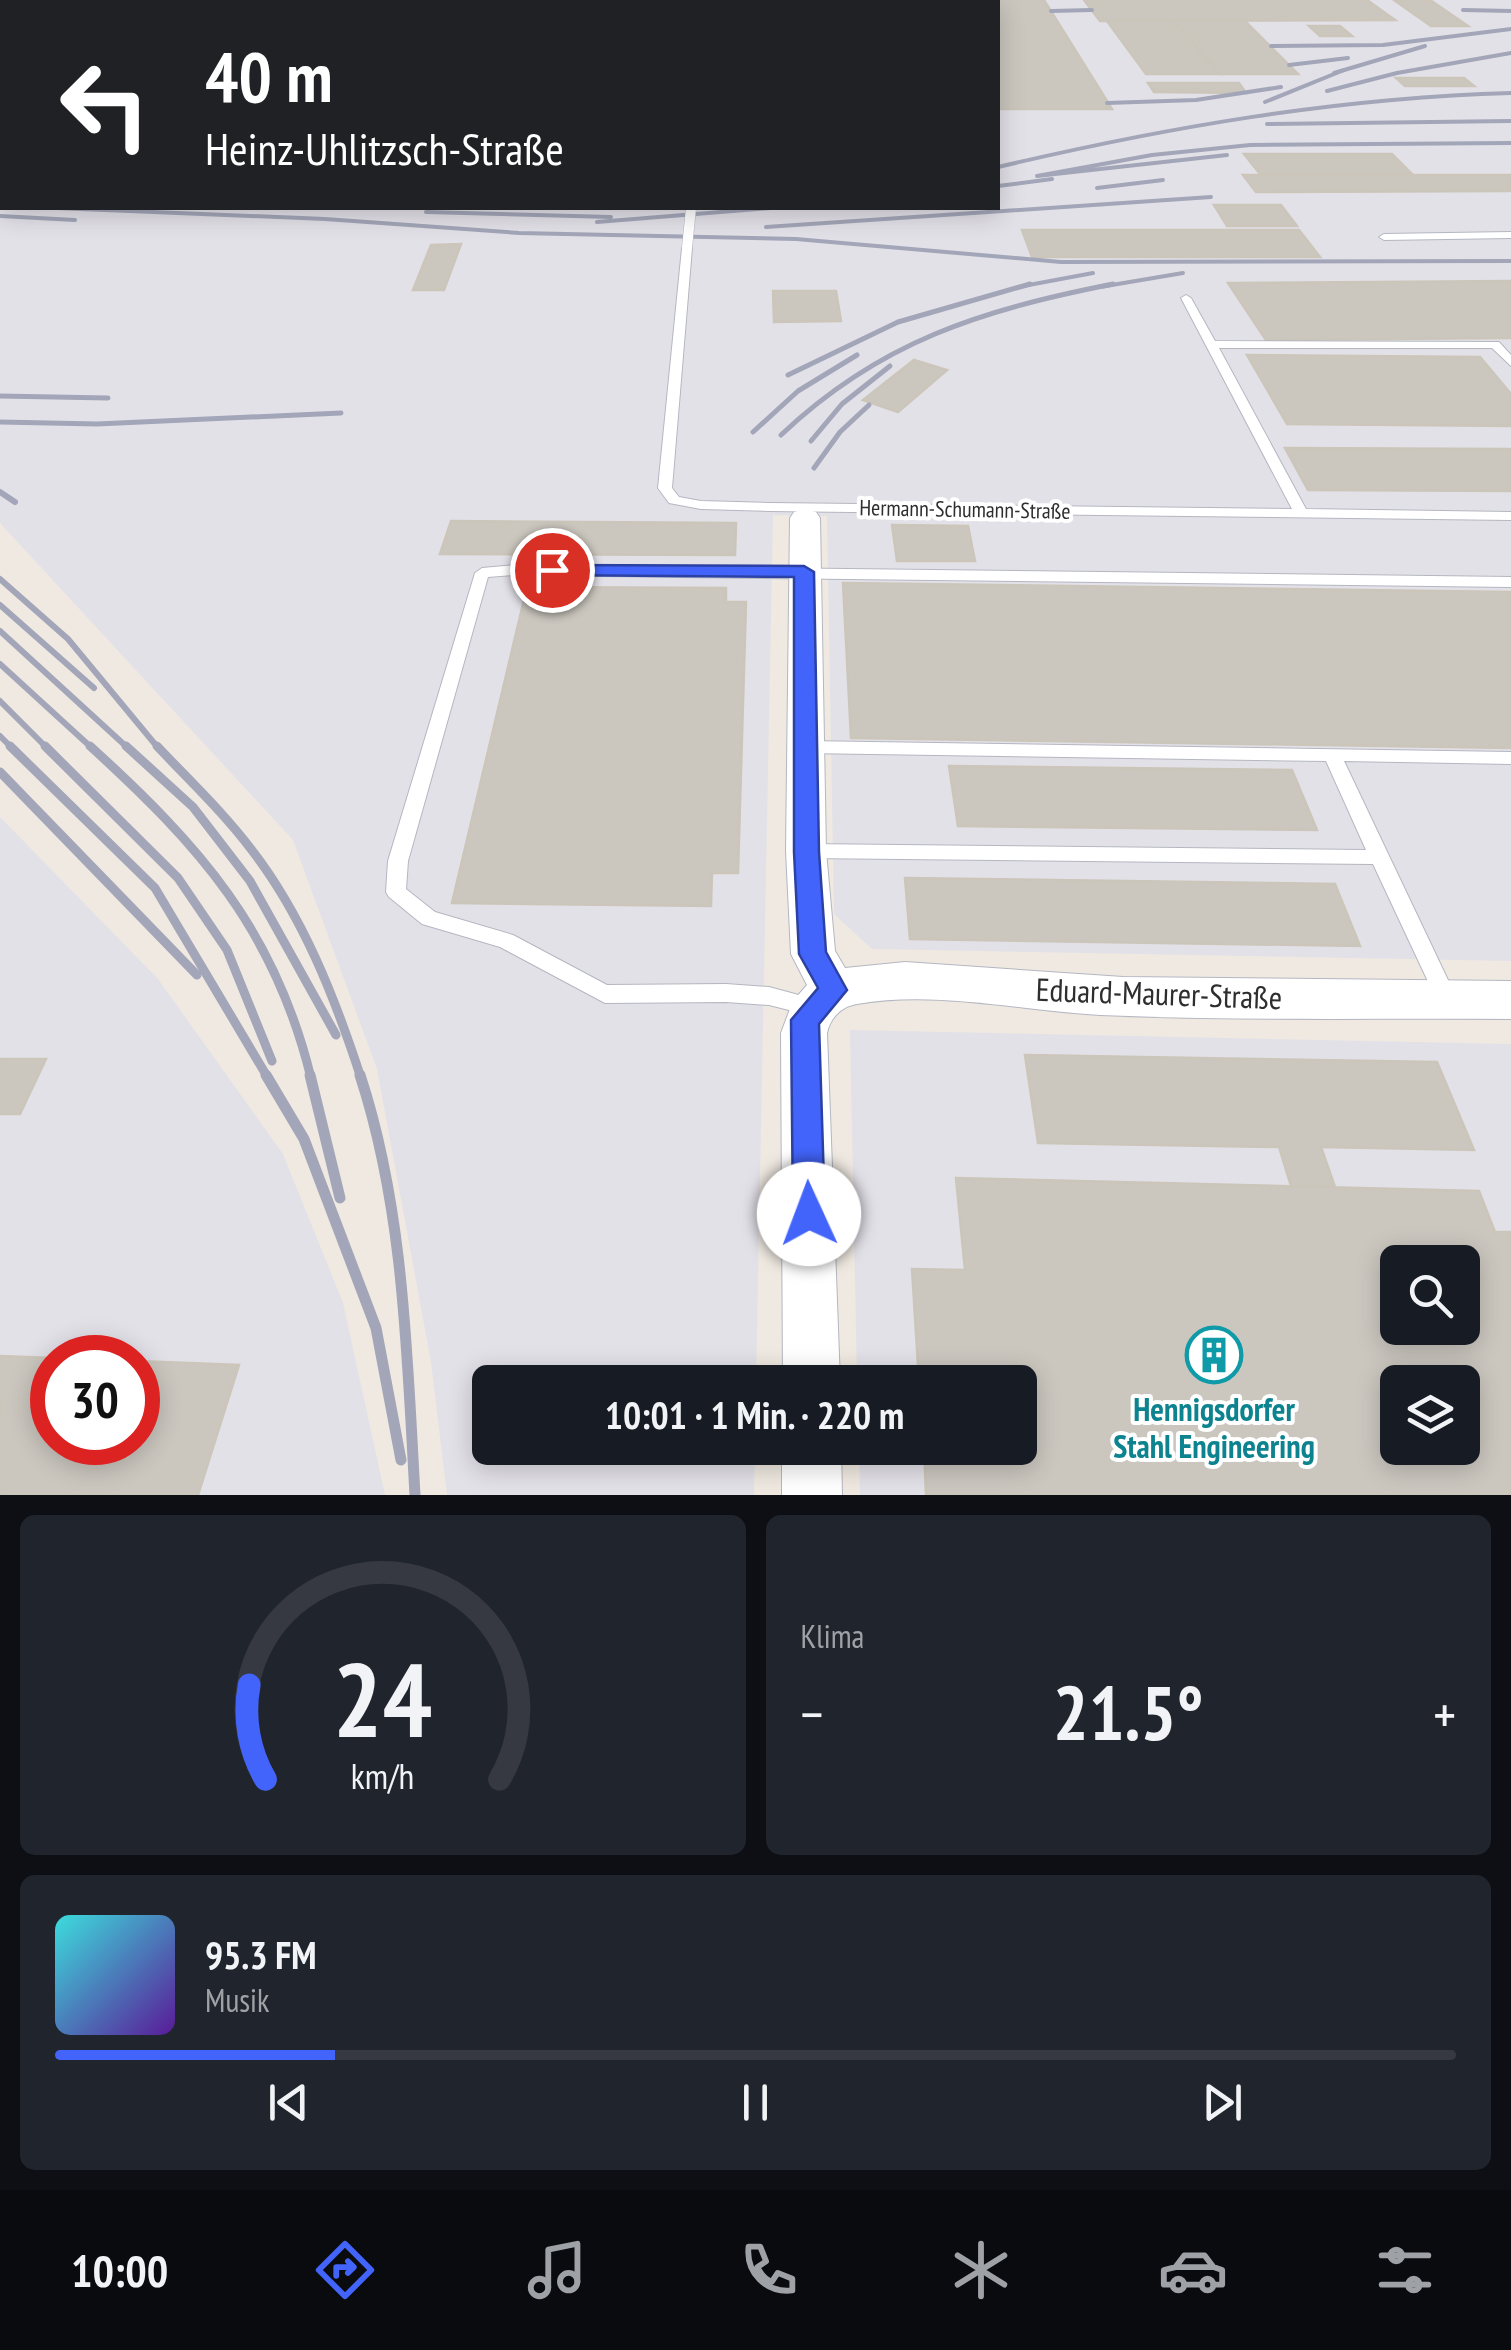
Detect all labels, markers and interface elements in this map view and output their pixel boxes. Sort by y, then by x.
text: 40 m [205,31,333,121]
icon: left [40,40,170,170]
text: Heinz-Uhlitzsch-Straße [205,119,564,177]
street label: Hermann-Schumann-Straße [859,493,1071,525]
pin [510,528,595,613]
icon: arrive [525,543,580,598]
street label: Eduard-Maurer-Straße [1035,968,1283,1018]
position arrow [757,1162,861,1266]
map controls [1380,1245,1480,1465]
button: search [1380,1245,1480,1345]
building icon: Hennigsdorfer Stahl Engineering [1184,1325,1244,1385]
speed limit sign: 30 [30,1335,160,1465]
button: layers [1380,1365,1480,1465]
place label: Hennigsdorfer Stahl Engineering [1113,1388,1315,1467]
text: 10:01 · 1 Min. · 220 m [605,1390,904,1439]
text: Klima [801,1615,864,1657]
text: 24 [333,1631,432,1766]
text: 21.5° [1053,1664,1204,1761]
text: − [801,1678,823,1749]
text: + [1433,1678,1456,1749]
text: km/h [351,1753,414,1799]
text: 95.3 FM [205,1930,317,1979]
text: Musik [205,1979,269,2021]
icon: previous [261,2075,316,2130]
icon: pause [728,2075,783,2130]
icon: next [1195,2075,1250,2130]
icon: directions [310,2235,380,2305]
icon: music [522,2235,592,2305]
icon: phone [734,2235,804,2305]
icon: climate [946,2235,1016,2305]
icon: car [1158,2235,1228,2305]
icon: filters [1370,2235,1440,2305]
text: 10:00 [71,2241,168,2299]

